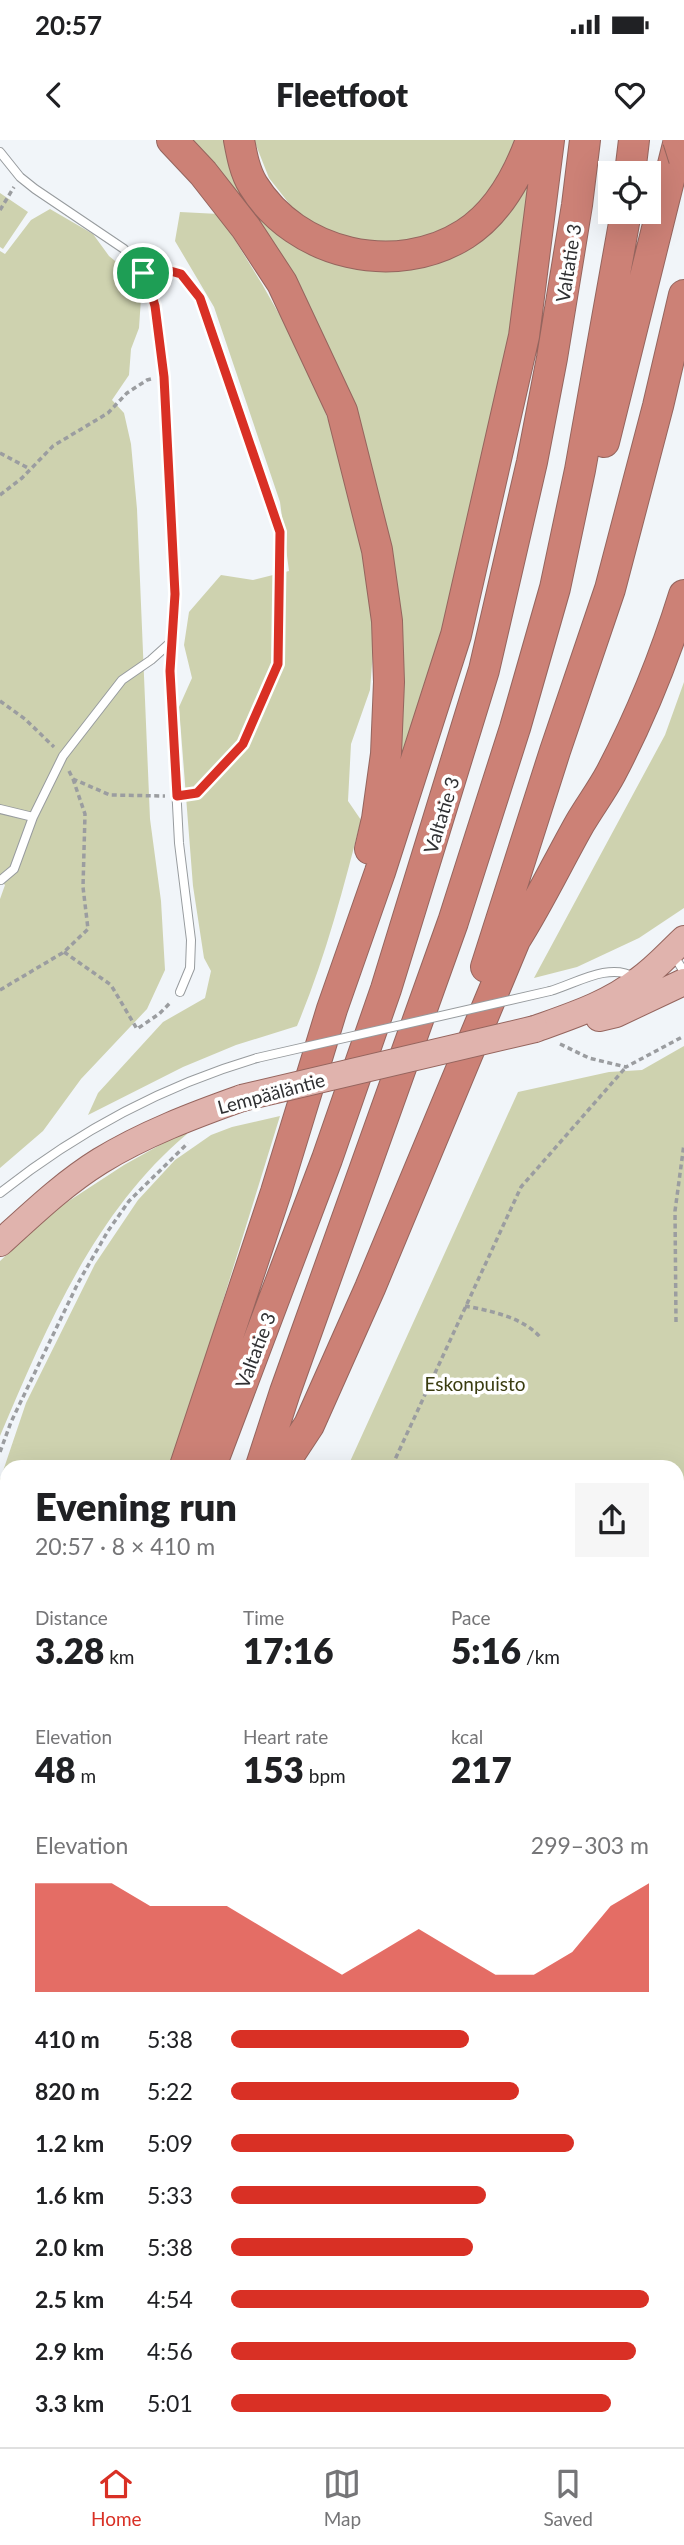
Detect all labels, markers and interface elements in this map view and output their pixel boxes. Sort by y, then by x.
text: 20:57 [35,9,102,41]
text: Fleetfoot [276,75,408,114]
icon: back [35,76,73,114]
icon: heart [611,76,649,114]
map controls [598,161,661,224]
button: locate [598,161,661,224]
street label: Valtatie 3 [550,222,586,304]
pin [113,243,173,303]
icon: arrive [124,254,162,292]
street label: Valtatie 3 [418,774,464,856]
street label: Lempääläntie [215,1068,327,1118]
street label: Valtatie 3 [230,1309,280,1391]
park label: Eskonpuisto [424,1372,526,1395]
text: Evening run [35,1483,237,1529]
button: share [575,1483,649,1557]
text: 20:57 · 8 × 410 m [35,1532,215,1560]
text: Distance [35,1606,108,1629]
text: Time [243,1606,284,1629]
text: Pace [451,1606,490,1629]
text: 3.28 [35,1629,104,1671]
text: 17:16 [243,1629,333,1671]
text: 5:16 [451,1629,521,1671]
text: km [104,1645,134,1668]
text: /km [521,1645,560,1668]
text: Elevation [35,1725,112,1748]
text: Heart rate [243,1725,328,1748]
text: kcal [451,1725,483,1748]
text: 48 [35,1748,76,1790]
text: 153 [243,1748,304,1790]
text: 217 [451,1748,512,1790]
text: m [76,1764,96,1787]
text: bpm [304,1764,346,1787]
text: Elevation [35,1831,128,1859]
text: 299–303 m [531,1831,649,1859]
text: 410 m [35,2025,100,2053]
text: 5:38 [147,2025,193,2053]
text: 820 m [35,2077,100,2105]
text: 5:22 [147,2077,193,2105]
text: 1.2 km [35,2129,104,2157]
text: 5:09 [147,2129,193,2157]
text: 1.6 km [35,2181,104,2209]
text: 5:33 [147,2181,193,2209]
text: 2.0 km [35,2233,104,2261]
text: 5:38 [147,2233,193,2261]
text: 2.5 km [35,2285,104,2313]
text: 4:54 [147,2285,193,2313]
text: 2.9 km [35,2337,104,2365]
text: 4:56 [147,2337,193,2365]
text: 3.3 km [35,2389,104,2417]
text: 5:01 [147,2389,193,2417]
tab: Home [91,2465,142,2530]
tab: Map [323,2465,361,2530]
tab: Saved [543,2465,593,2530]

